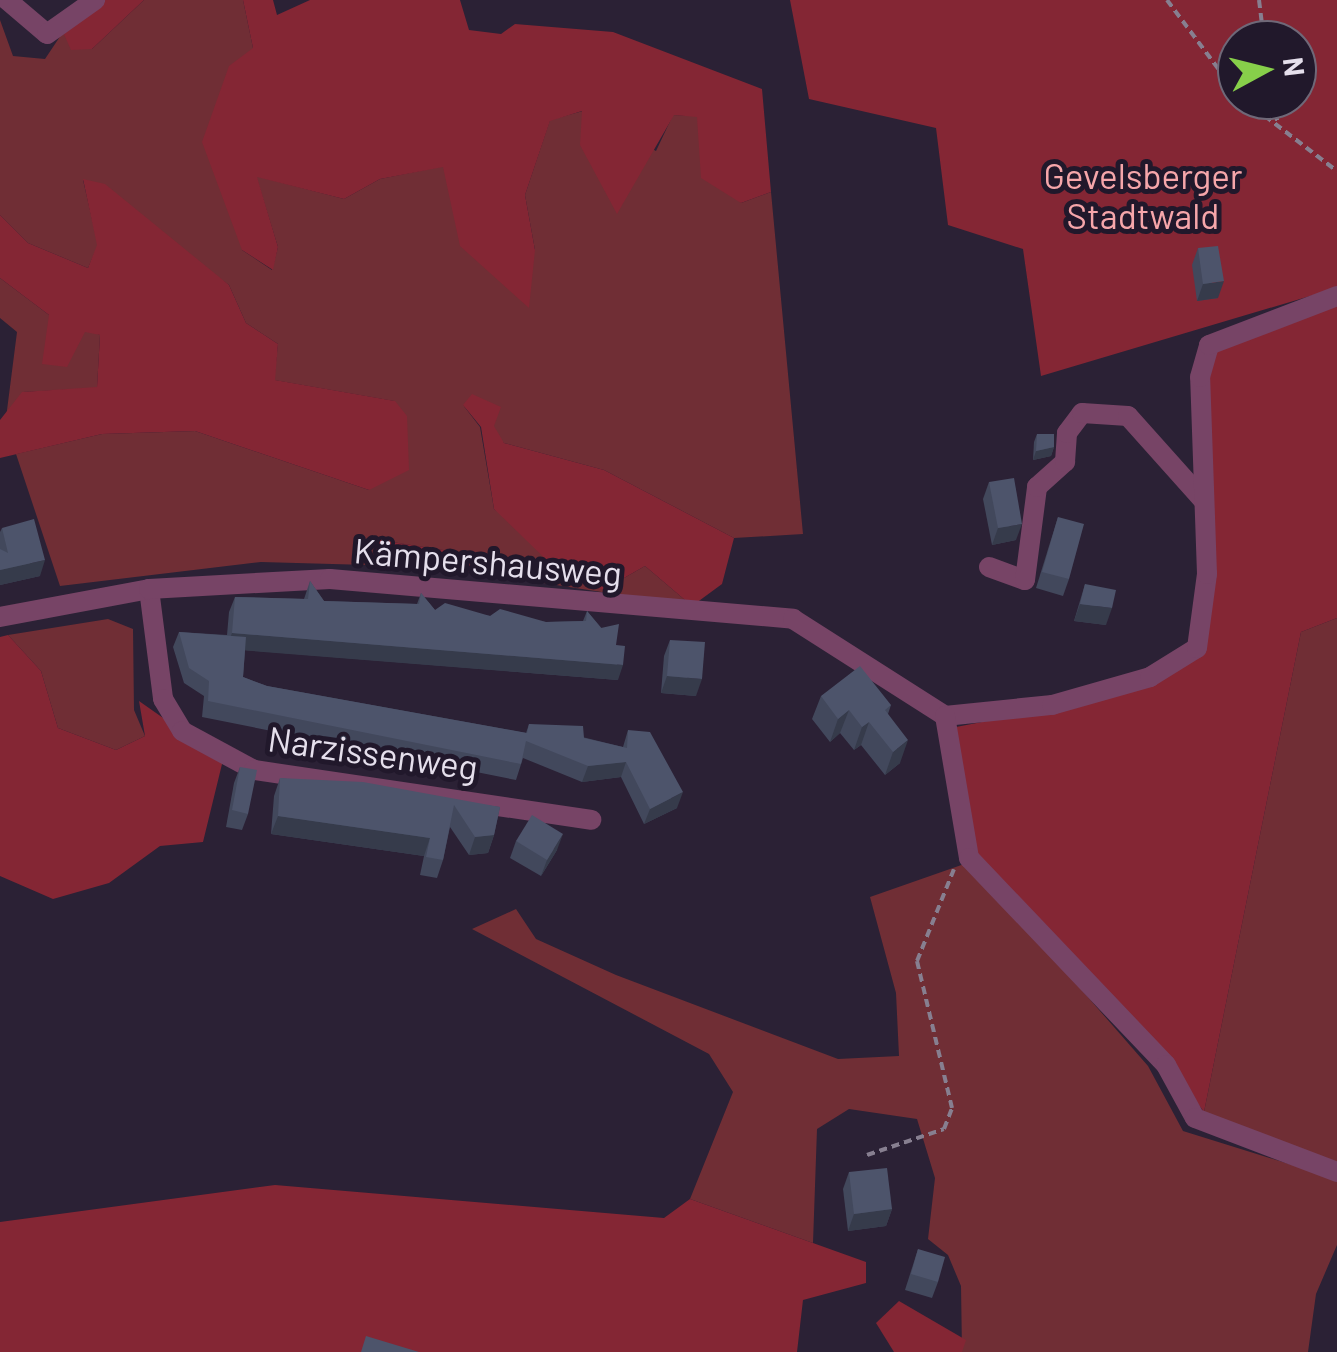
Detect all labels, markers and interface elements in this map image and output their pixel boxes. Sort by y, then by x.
north arrow [1217,20,1317,120]
text: N [1277,55,1313,78]
park label: Gevelsberger Stadtwald [1043,154,1243,236]
street label: Kämpershausweg [352,528,624,594]
street label: Narzissenweg [265,717,481,787]

